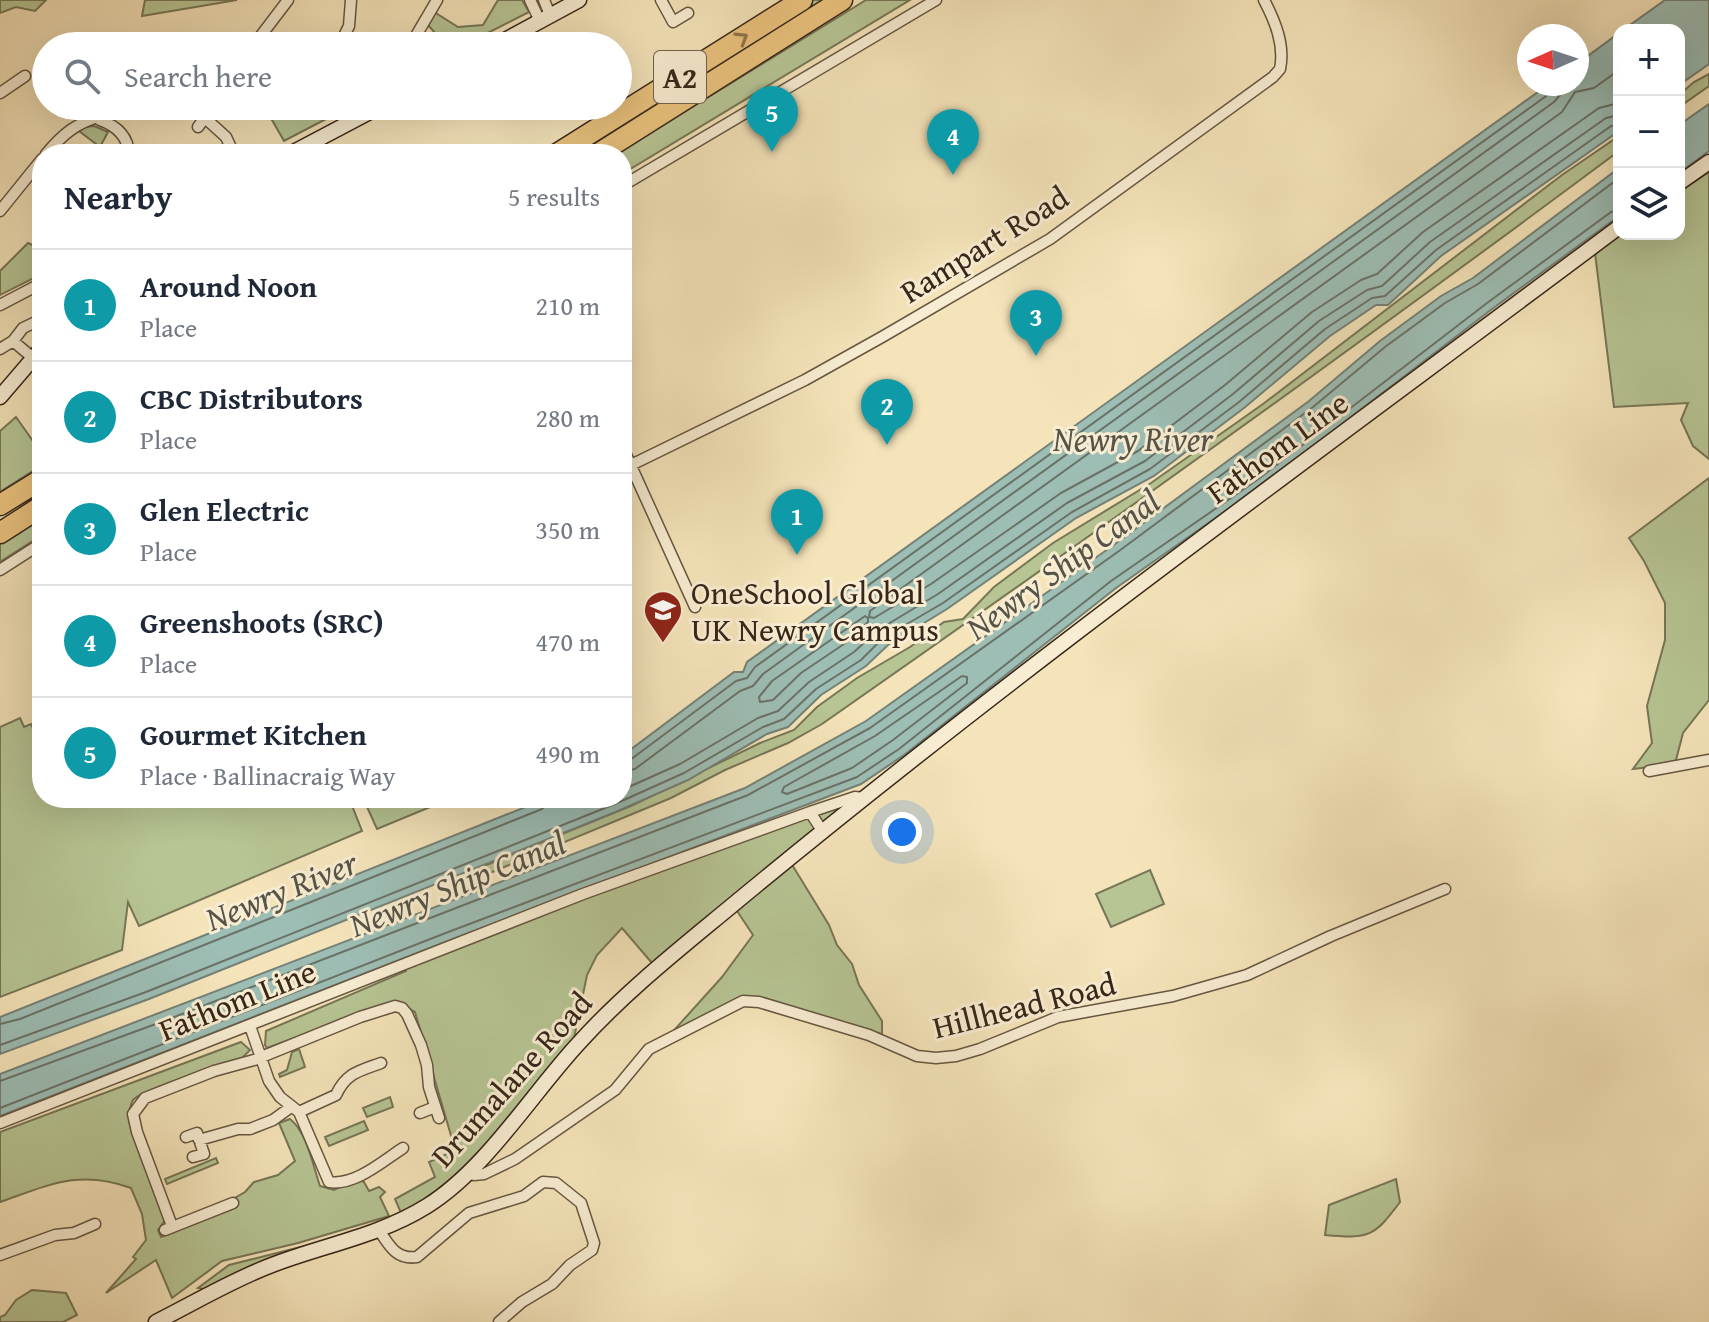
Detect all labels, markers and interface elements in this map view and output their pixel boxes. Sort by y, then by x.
north arrow [1517,24,1589,96]
map controls [1613,24,1685,240]
button: + [1613,24,1685,96]
search box [32,32,632,120]
one-way arrow [733,32,748,47]
road number: A2 [654,51,706,103]
icon: search [60,54,104,98]
text: Search here [124,54,272,98]
pin: 5 [746,86,798,152]
button: − [1613,96,1685,168]
pin: 4 [927,109,979,175]
button: layers [1613,168,1685,240]
text: Nearby [64,172,173,221]
street label: Rampart Road [891,174,1077,314]
text: 5 results [508,177,600,216]
text: Around Noon [140,264,317,308]
text: 1 [83,286,97,325]
text: 210 m [535,286,600,325]
pin: 3 [1010,290,1062,356]
text: Place [140,308,197,347]
text: CBC Distributors [140,376,363,420]
pin: 2 [861,379,913,445]
street label: Fathom Line [1196,379,1358,515]
text: 2 [83,398,97,437]
text: 280 m [535,398,600,437]
water label: Newry River [1052,414,1214,463]
text: Place [140,420,197,459]
water label: Newry Ship Canal [954,477,1169,652]
text: Glen Electric [140,488,309,532]
pin: 1 [771,489,823,555]
text: 3 [83,510,97,549]
text: 350 m [535,510,600,549]
text: Place [140,532,197,571]
place label: OneSchool Global UK Newry Campus [691,569,939,653]
school or university icon: OneSchool Global UK Newry Campus [642,589,684,644]
text: Greenshoots (SRC) [140,600,384,644]
text: 4 [83,622,97,661]
text: 470 m [535,622,600,661]
text: Place [140,644,197,683]
text: Gourmet Kitchen [140,712,367,756]
text: 5 [83,734,97,773]
text: 490 m [535,734,600,773]
text: Place · Ballinacraig Way [140,756,395,795]
your location [882,812,922,852]
water label: Newry Ship Canal [341,817,573,949]
water label: Newry River [197,837,366,943]
street label: Fathom Line [151,947,323,1053]
street label: Hillhead Road [927,960,1121,1050]
street label: Drumalane Road [419,981,603,1177]

